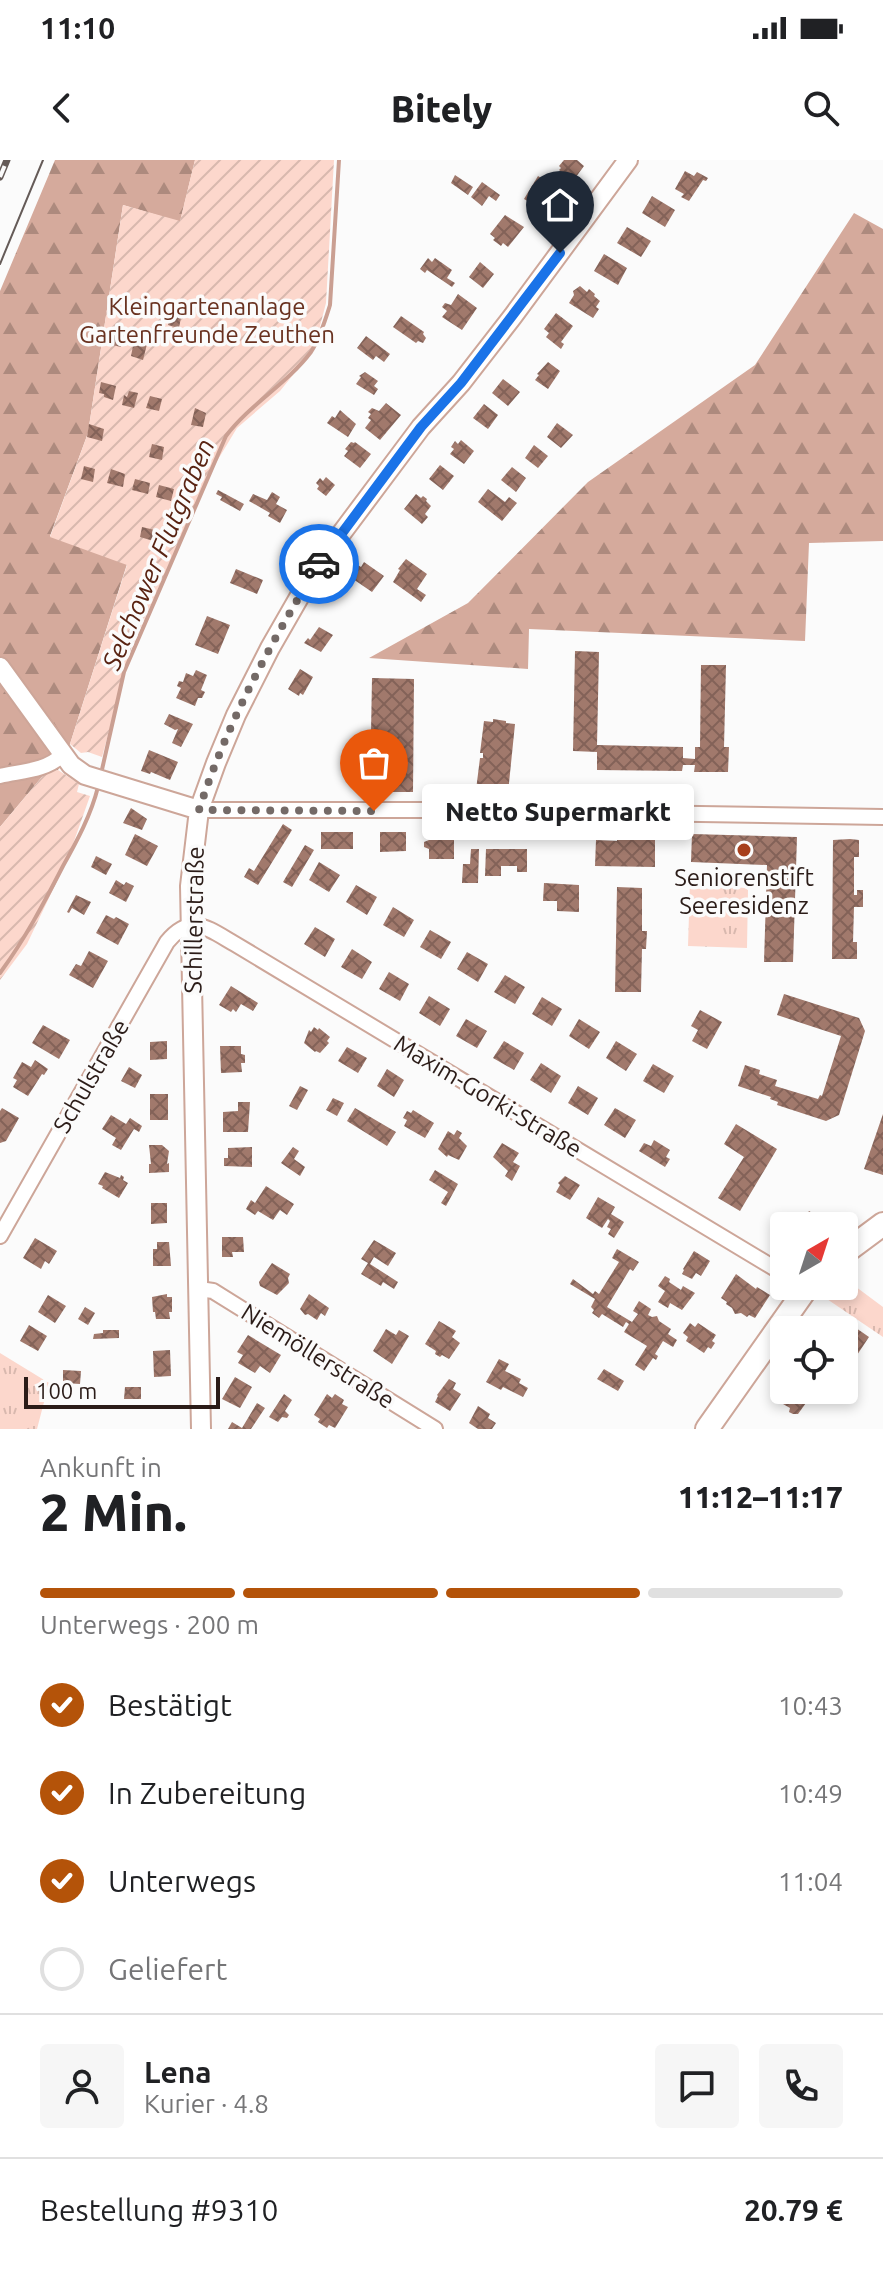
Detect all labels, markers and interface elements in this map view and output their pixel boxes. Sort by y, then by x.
text: 11:10 [40,11,115,45]
icon: back [40,86,84,130]
icon: search [799,86,843,130]
text: Bitely [391,88,492,129]
pin [526,171,594,253]
icon: home [538,183,582,227]
park label: Kleingartenanlage Gartenfreunde Zeuthen [79,293,335,348]
water label: Selchower Flutgraben [96,434,220,675]
courier [279,524,359,604]
icon: car [297,542,341,586]
pin [340,729,408,811]
icon: bag [352,741,396,785]
callout: Netto Supermarkt [422,783,694,839]
text: Netto Supermarkt [445,797,671,826]
marker: Seniorenstift Seeresidenz [735,841,753,859]
street label: Schillerstraße [179,846,209,994]
place label: Seniorenstift Seeresidenz [674,864,814,919]
street label: Schulstraße [48,1015,134,1137]
street label: Maxim-Gorki-Straße [389,1029,587,1163]
north arrow [770,1212,858,1300]
map controls [770,1212,858,1404]
street label: Niemöllerstraße [237,1298,399,1414]
button: locate [770,1316,858,1404]
scale bar [24,1373,220,1409]
text: 100 m [36,1378,97,1403]
text: Ankunft in [40,1453,162,1482]
text: 11:12–11:17 [678,1480,843,1514]
text: 2 Min. [40,1483,187,1541]
text: Unterwegs · 200 m [40,1610,259,1639]
icon: check [40,1683,84,1727]
text: Bestätigt [108,1688,232,1722]
text: 10:43 [778,1691,843,1720]
icon: check [40,1771,84,1815]
text: In Zubereitung [108,1776,306,1810]
text: 10:49 [778,1779,843,1808]
icon: check [40,1859,84,1903]
text: Unterwegs [108,1864,256,1898]
text: 11:04 [778,1867,843,1896]
text: Geliefert [108,1952,227,1986]
button: person [40,2044,124,2128]
button: chat [655,2044,739,2128]
button: phone [759,2044,843,2128]
text: Lena [144,2055,212,2089]
text: Kurier · 4.8 [144,2089,269,2118]
text: Bestellung #9310 [40,2193,278,2227]
text: 20.79 € [744,2193,843,2227]

